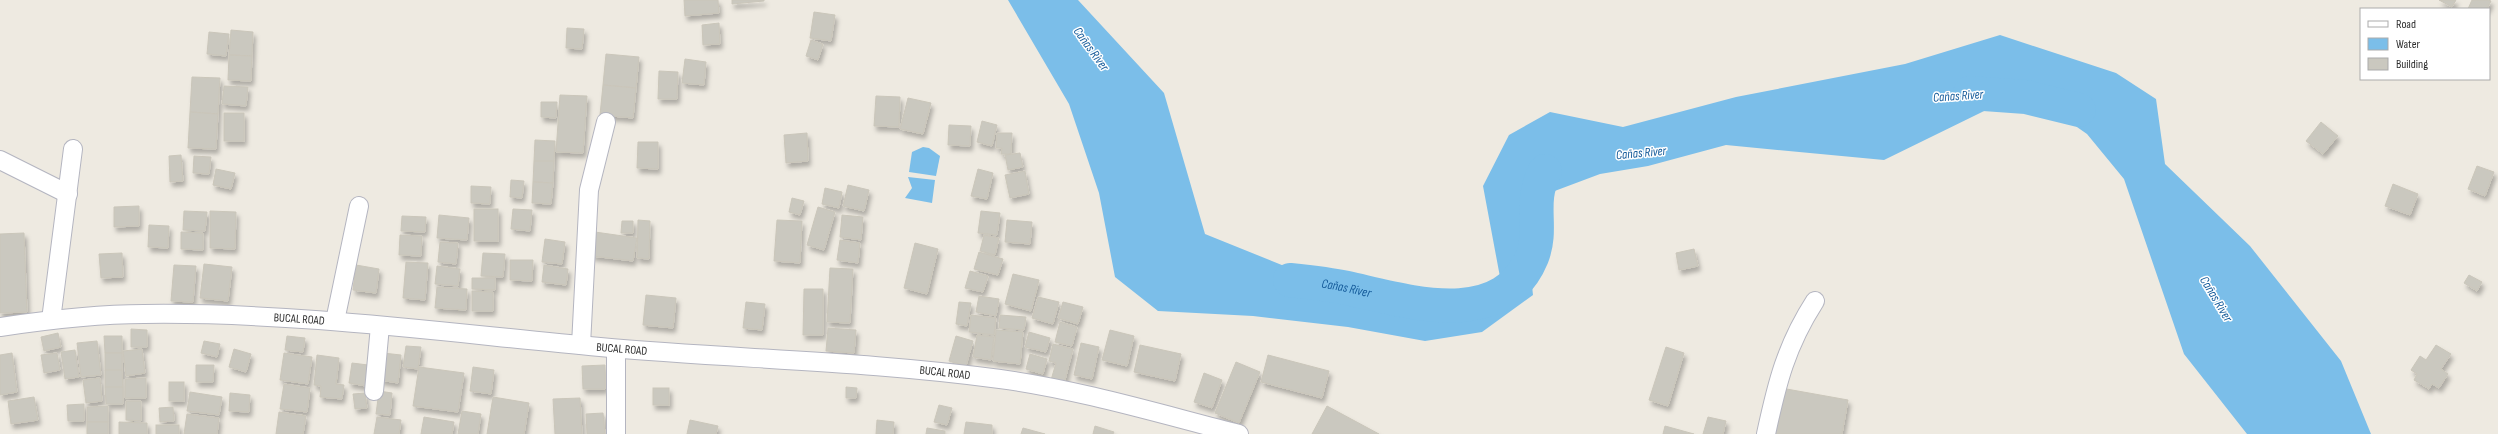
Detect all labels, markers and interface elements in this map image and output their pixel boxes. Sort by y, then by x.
legend [2360,8,2490,80]
text: Road [2396,17,2416,32]
water label: Cañas River [1070,24,1113,75]
text: Water [2396,37,2420,52]
text: Building [2396,57,2428,72]
water label: Cañas River [1932,86,1985,106]
water label: Cañas River [1615,143,1668,163]
water label: Cañas River [2196,273,2237,326]
water label: Cañas River [1320,276,1374,302]
street label: BUCAL ROAD [273,310,325,328]
street label: BUCAL ROAD [596,339,648,358]
street label: BUCAL ROAD [919,362,971,383]

